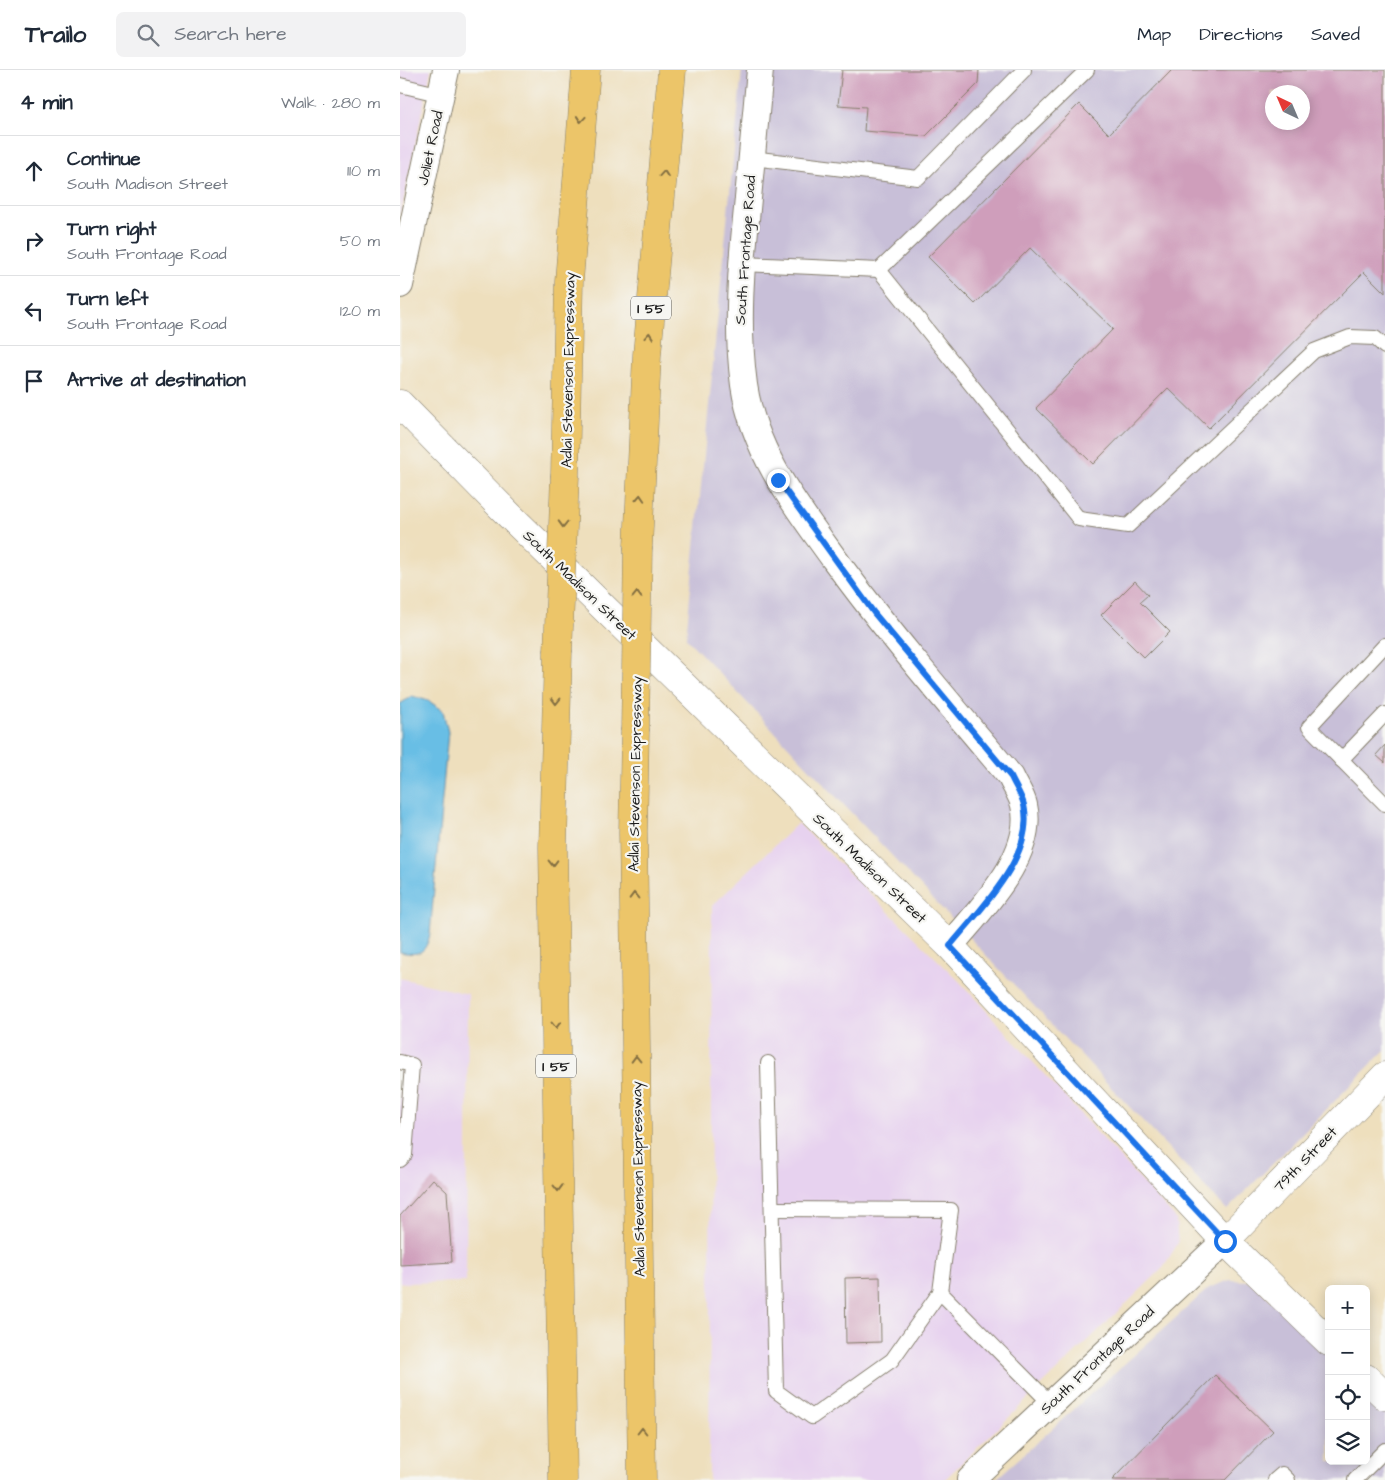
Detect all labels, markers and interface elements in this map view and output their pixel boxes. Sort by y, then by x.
search box [116,12,466,57]
text: Trailo [25,18,86,52]
icon: search [134,21,162,49]
text: Search here [174,21,286,48]
text: Map [1137,22,1171,47]
text: Directions [1199,22,1283,47]
text: Saved [1311,22,1360,47]
north arrow [1265,85,1310,130]
text: 4 min [20,88,73,117]
text: Walk · 280 m [281,92,380,114]
street label: Joliet Road [412,109,449,187]
one-way arrow [576,115,587,123]
text: Continue [67,146,141,173]
icon: ahead [20,157,48,185]
text: 110 m [347,160,380,182]
one-way arrow [658,170,669,178]
text: South Madison Street [67,173,228,195]
street label: South Frontage Road [730,174,762,326]
text: Turn right [67,216,156,243]
icon: right [20,227,48,255]
text: 50 m [340,230,380,252]
text: South Frontage Road [67,243,227,265]
street label: Adlai Stevenson Expressway [556,272,582,468]
text: Turn left [67,286,148,313]
icon: left [20,297,48,325]
road number: I 55 [631,297,671,320]
text: 120 m [340,300,380,322]
text: South Frontage Road [67,313,227,335]
one-way arrow [643,332,654,340]
icon: arrive [20,367,48,395]
text: Arrive at destination [67,367,246,394]
route end [767,469,790,492]
one-way arrow [634,494,645,502]
one-way arrow [558,520,568,528]
street label: South Madison Street [518,525,641,645]
one-way arrow [632,591,642,598]
street label: Adlai Stevenson Expressway [623,676,649,872]
one-way arrow [551,697,562,705]
street label: South Madison Street [808,808,931,928]
one-way arrow [548,860,558,867]
one-way arrow [629,892,639,900]
one-way arrow [551,1022,561,1030]
road number: I 55 [536,1054,576,1078]
one-way arrow [631,1055,641,1062]
street label: Adlai Stevenson Expressway [626,1081,652,1277]
street label: 79th Street [1269,1122,1342,1197]
one-way arrow [553,1184,564,1192]
route start [1214,1230,1237,1253]
map controls [1325,1285,1370,1465]
button: + [1325,1285,1370,1330]
street label: South Frontage Road [1035,1301,1160,1420]
button: − [1325,1330,1370,1375]
button: locate [1325,1375,1370,1420]
button: layers [1325,1420,1370,1465]
one-way arrow [637,1427,647,1435]

